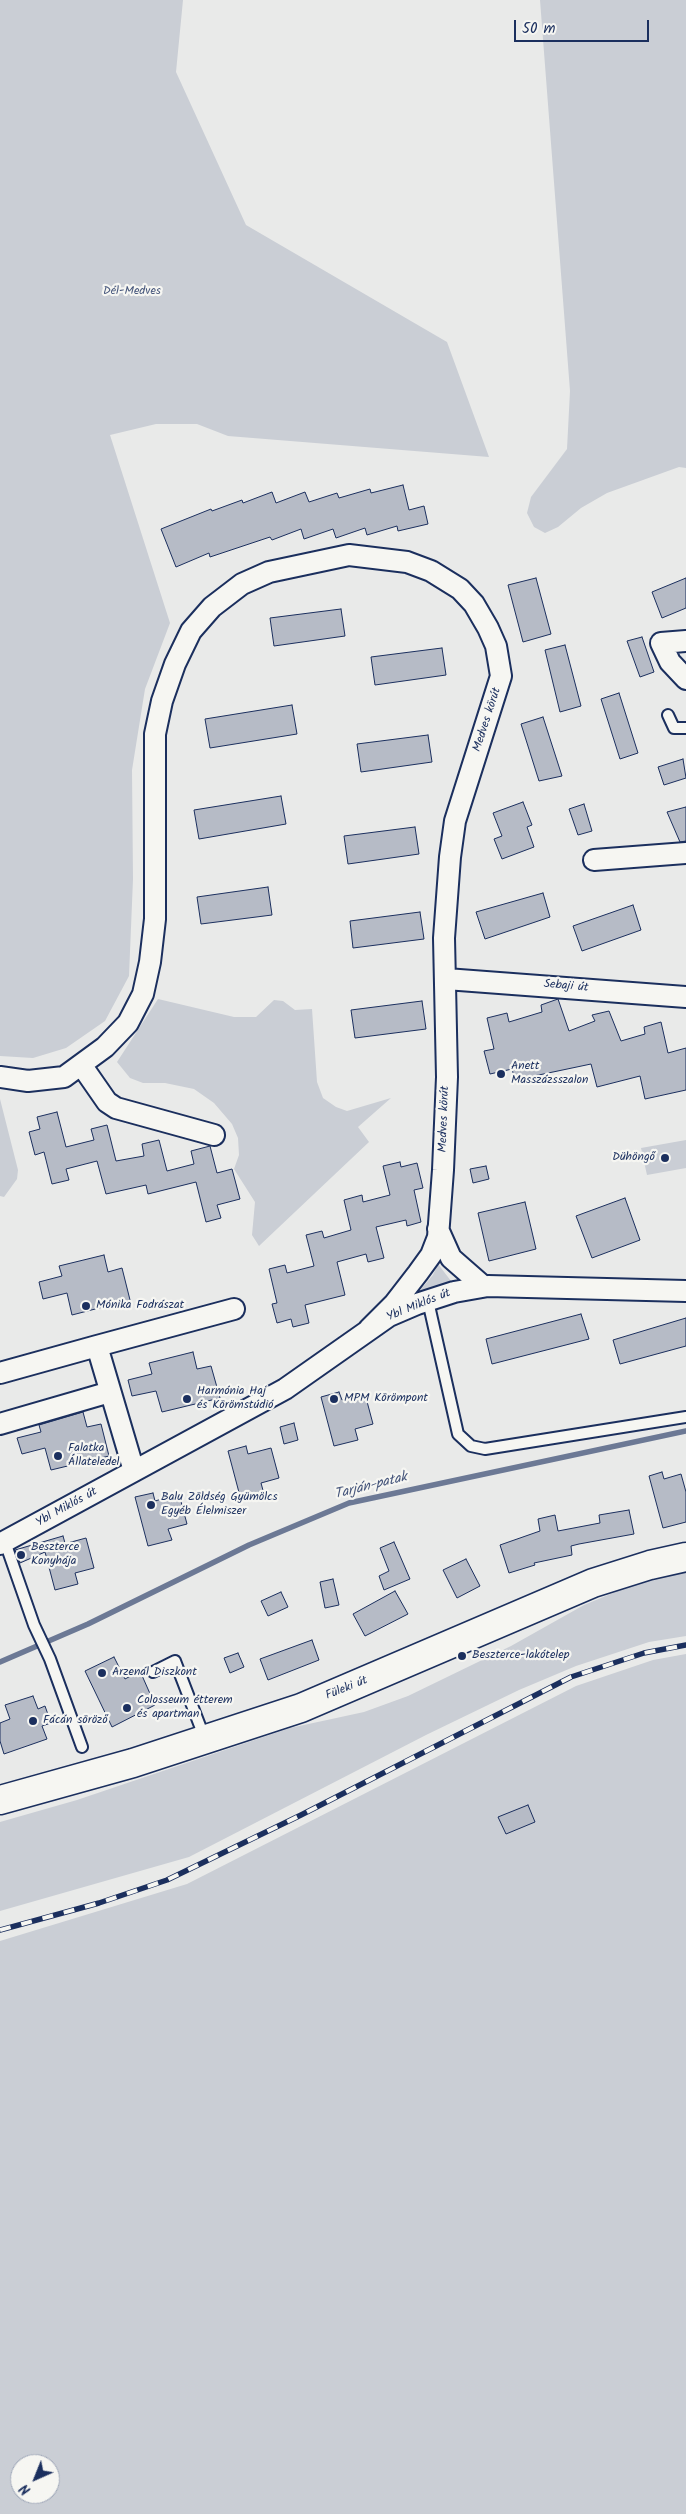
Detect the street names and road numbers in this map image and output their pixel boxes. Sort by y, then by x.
street label: Medves körút [471,686,505,754]
street label: Sebaji út [543,978,589,996]
street label: Medves körút [437,1085,453,1153]
street label: Ybl Miklós út [385,1287,453,1325]
street label: Ybl Miklós út [34,1485,100,1531]
street label: Füleki út [324,1674,370,1704]

